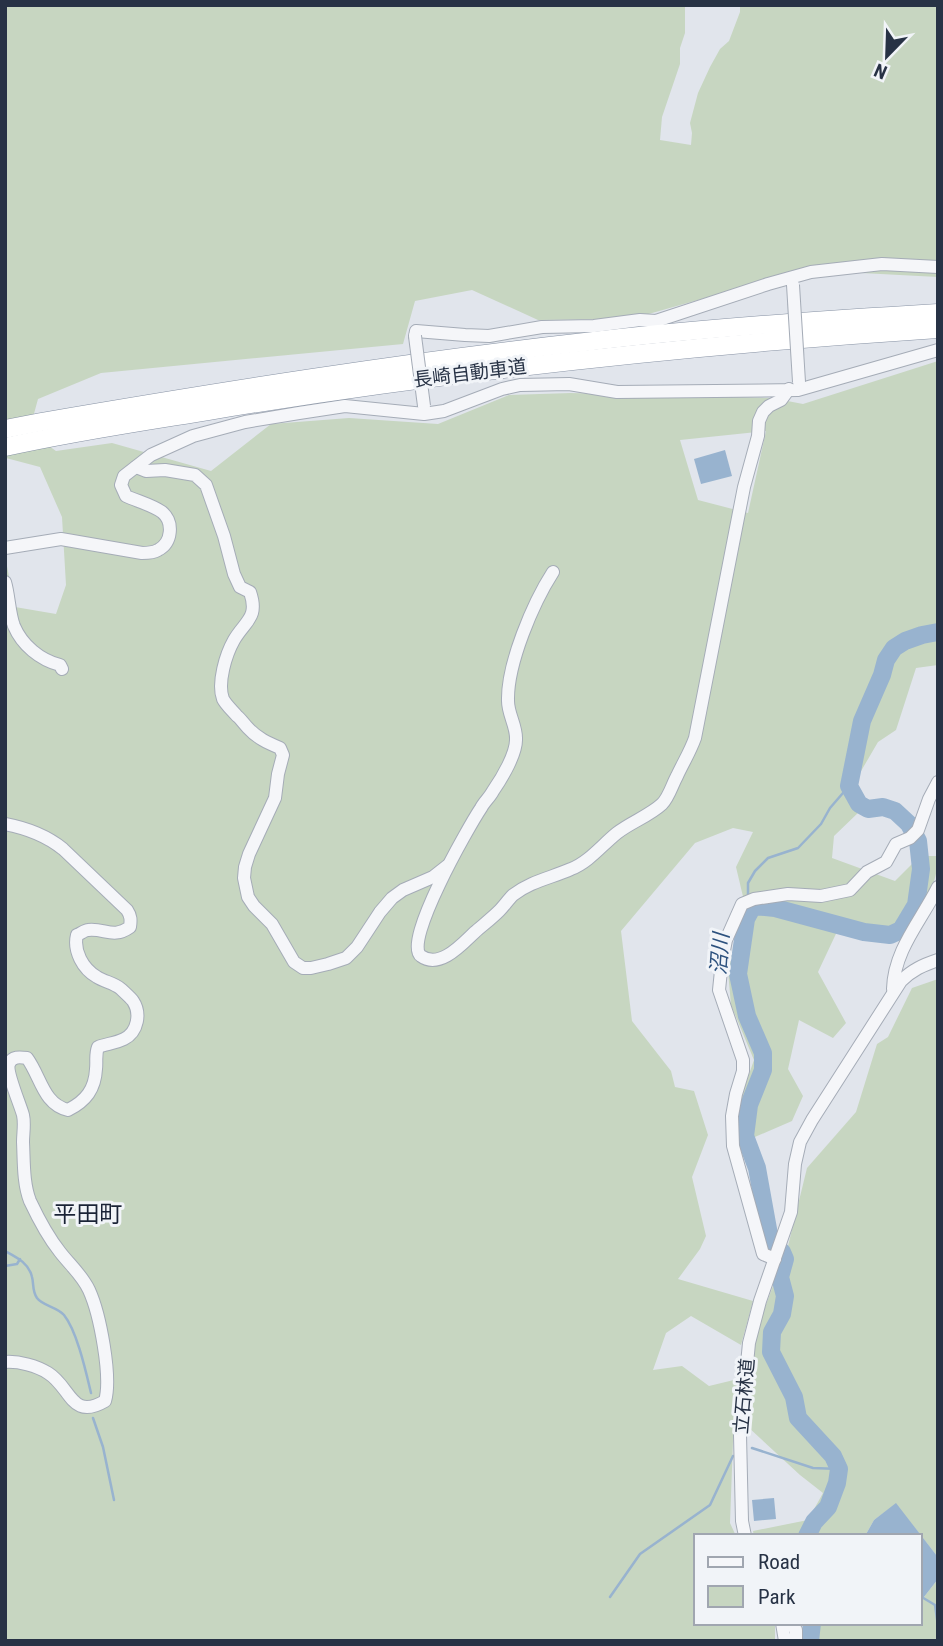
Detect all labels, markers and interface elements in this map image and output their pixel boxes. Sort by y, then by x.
north arrow [852,21,922,91]
text: N [871,58,890,84]
street label: 長崎自動車道 [412,355,528,391]
water label: 沼川 [707,930,734,976]
district label: 平田町 [54,1201,123,1228]
street label: 立石林道 [729,1357,759,1435]
legend [694,1534,922,1625]
text: Road [758,1550,800,1574]
text: Park [758,1585,796,1609]

